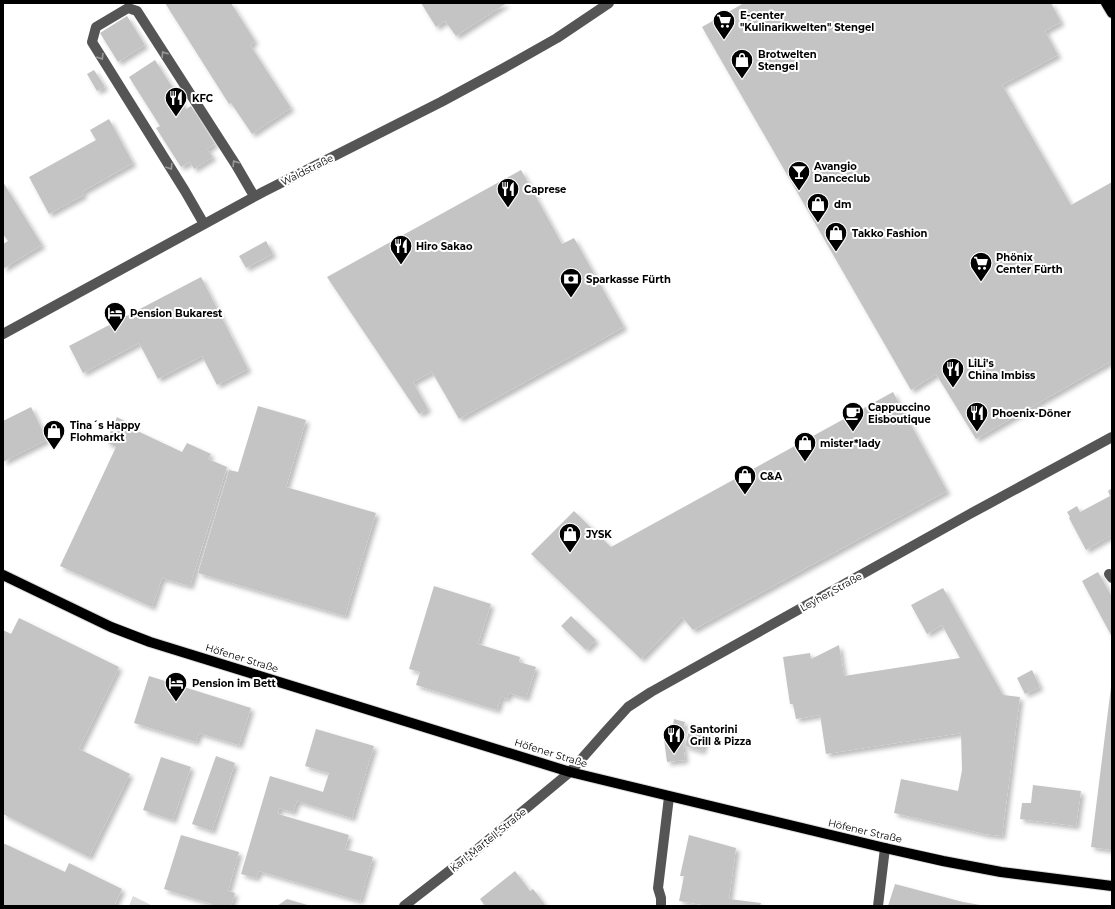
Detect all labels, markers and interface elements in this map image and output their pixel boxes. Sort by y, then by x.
supermarket icon: E-center "Kulinarikwelten" Stengel [711,8,737,41]
place label: E-center "Kulinarikwelten" Stengel [740,9,874,34]
shop icon: Brotwelten Stengel [729,47,755,80]
place label: Brotwelten Stengel [758,48,817,73]
one-way arrow [162,51,169,58]
one-way arrow [97,53,104,60]
restaurant icon: KFC [163,85,189,118]
place label: KFC [192,92,214,105]
street label: Waldstraße [279,151,335,189]
bar icon: Avangio Danceclub [786,159,812,192]
one-way arrow [232,160,239,167]
place label: Avangio Danceclub [813,160,870,185]
one-way arrow [166,163,173,170]
restaurant icon: Caprese [495,176,521,209]
place label: Caprese [524,183,566,196]
shop icon: dm [805,191,831,224]
place label: dm [834,198,851,211]
shop icon: Takko Fashion [823,220,849,253]
place label: Takko Fashion [852,227,928,240]
restaurant icon: Hiro Sakao [388,233,414,266]
place label: Hiro Sakao [416,240,473,253]
supermarket icon: Phönix Center Fürth [968,250,994,283]
place label: Phönix Center Fürth [996,251,1063,276]
bank icon: Sparkasse Fürth [558,266,584,299]
place label: Sparkasse Fürth [586,273,671,286]
hotel icon: Pension Bukarest [102,300,128,333]
place label: Pension Bukarest [130,307,223,320]
restaurant icon: LiLi's China Imbiss [940,356,966,389]
place label: LiLi's China Imbiss [968,357,1036,382]
cafe icon: Cappuccino Eisboutique [840,400,866,433]
restaurant icon: Phoenix-Döner [964,400,990,433]
place label: Cappuccino Eisboutique [868,401,931,426]
place label: Phoenix-Döner [992,407,1072,420]
shop icon: Tina´s Happy Flohmarkt [41,418,67,451]
place label: Tina´s Happy Flohmarkt [70,419,141,444]
shop icon: mister*lady [792,430,818,463]
place label: mister*lady [820,437,882,450]
shop icon: C&A [732,463,758,496]
place label: C&A [760,470,782,483]
shop icon: JYSK [557,521,583,554]
place label: JYSK [585,528,612,541]
street label: Leyher Straße [798,570,864,614]
street label: Höfener Straße [204,641,280,675]
hotel icon: Pension im Bett [163,670,189,703]
place label: Pension im Bett [192,677,277,690]
restaurant icon: Santorini Grill & Pizza [661,722,687,755]
place label: Santorini Grill & Pizza [690,723,751,748]
street label: Höfener Straße [513,736,589,770]
street label: Karl-Martell-Straße [447,805,529,875]
street label: Höfener Straße [827,816,903,846]

